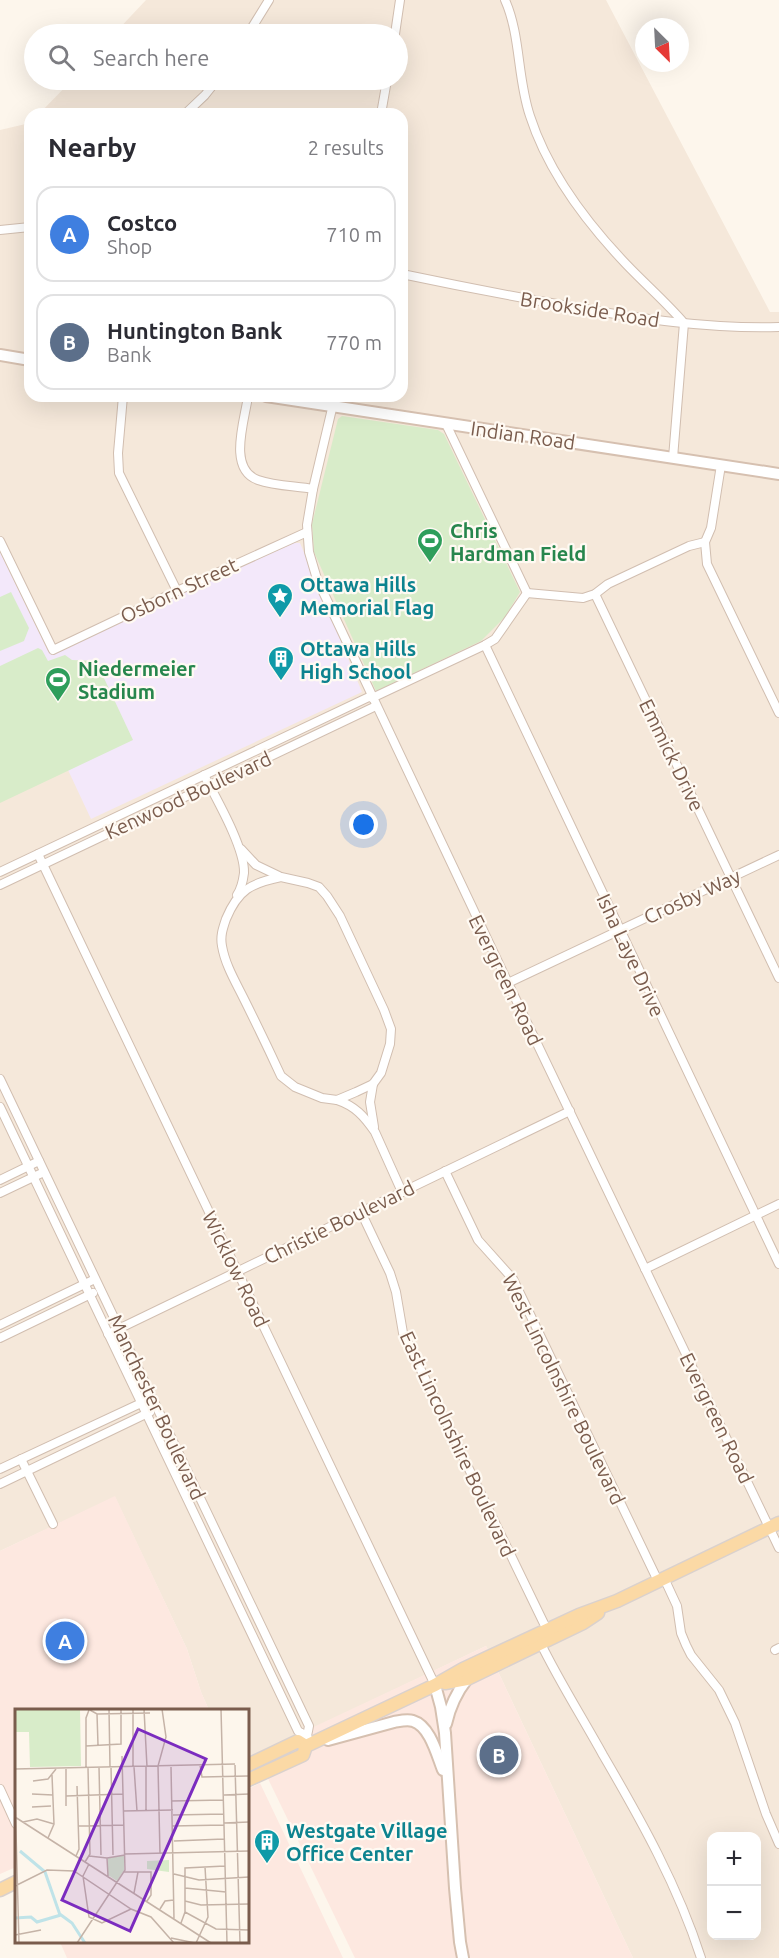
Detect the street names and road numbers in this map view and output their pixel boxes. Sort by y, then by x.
street label: Brookside Road [519,287,661,331]
street label: Indian Road [469,416,577,454]
street label: Osborn Street [117,553,242,627]
street label: Emmick Drive [635,695,709,815]
street label: Kenwood Boulevard [101,746,275,844]
street label: Crosby Way [640,863,744,928]
street label: Isha Laye Drive [592,890,670,1020]
street label: Evergreen Road [464,911,548,1049]
street label: Christie Boulevard [260,1176,418,1268]
street label: Wicklow Road [198,1207,274,1331]
street label: West Lincolnshire Boulevard [498,1270,630,1508]
street label: Manchester Boulevard [104,1311,210,1503]
street label: East Lincolnshire Boulevard [396,1328,520,1560]
street label: Evergreen Road [675,1349,759,1487]

